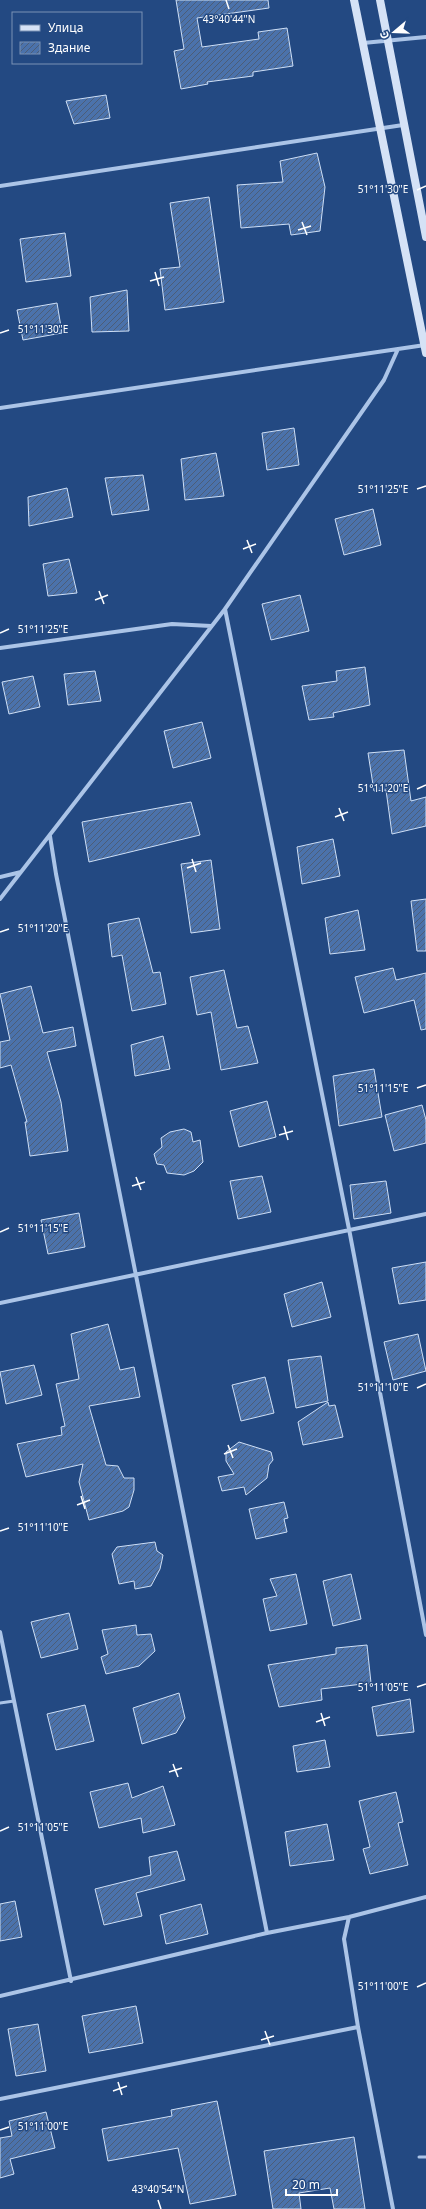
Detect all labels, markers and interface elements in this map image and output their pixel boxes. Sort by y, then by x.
legend [12,12,142,64]
text: 43°40'44"N [203,12,255,26]
north arrow [374,12,414,52]
text: Улица [48,19,83,36]
text: С [376,30,392,41]
text: Здание [48,39,91,56]
text: 51°11'30"E [358,182,408,196]
text: 51°11'30"E [18,322,68,336]
text: 51°11'25"E [358,482,408,496]
text: 51°11'25"E [18,622,68,636]
text: 51°11'20"E [358,781,408,795]
text: 51°11'20"E [18,921,68,935]
text: 51°11'15"E [358,1081,408,1095]
text: 51°11'15"E [18,1221,68,1235]
text: 51°11'10"E [358,1380,408,1394]
text: 51°11'10"E [18,1520,68,1534]
text: 51°11'05"E [358,1680,408,1694]
text: 51°11'05"E [18,1820,68,1834]
text: 51°11'00"E [358,1979,408,1993]
text: 51°11'00"E [18,2119,68,2133]
scale bar [286,2171,337,2197]
text: 20 m [292,2176,320,2193]
text: 43°40'54"N [132,2182,184,2196]

